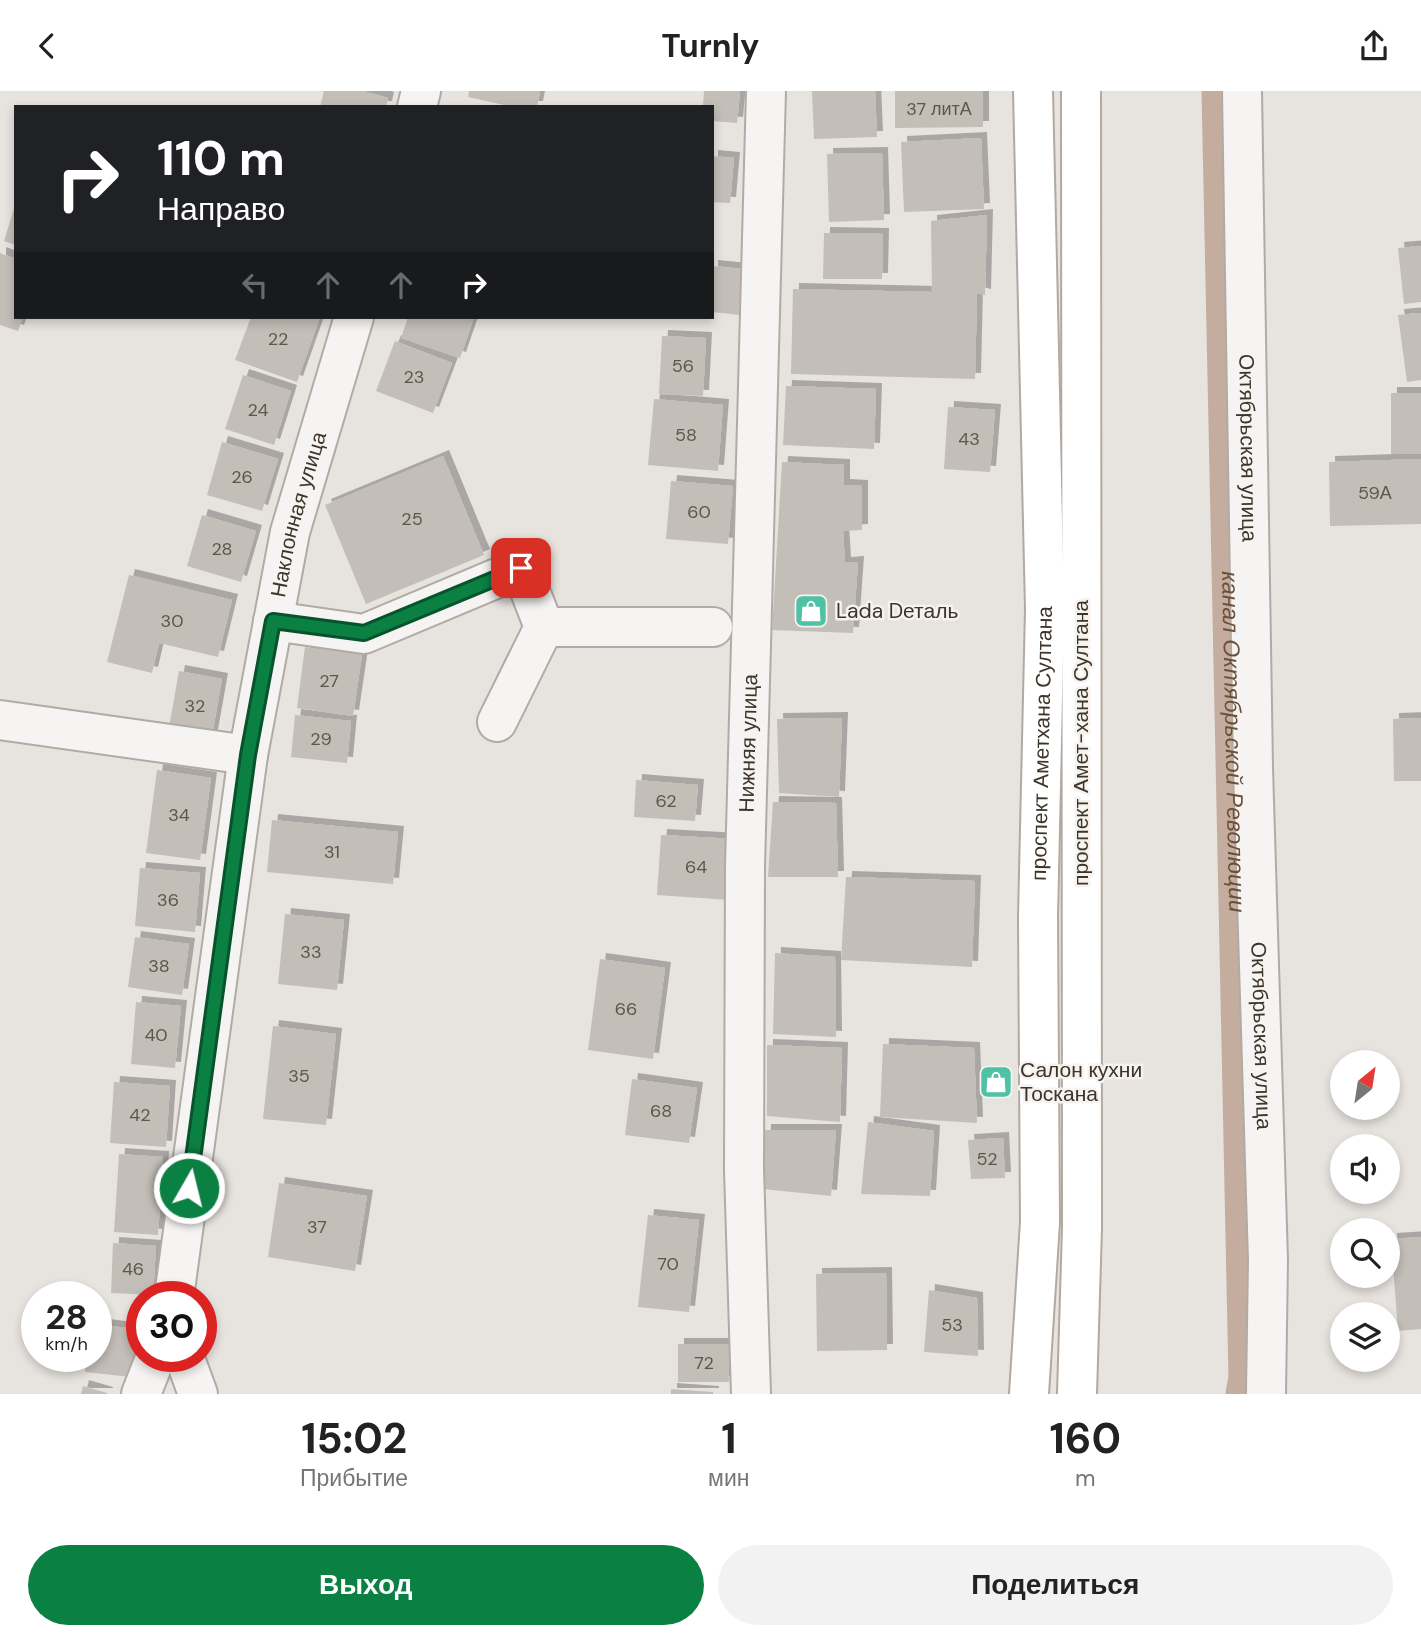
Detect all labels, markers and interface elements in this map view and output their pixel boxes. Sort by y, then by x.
text: Turnly [662,25,759,67]
icon: back [28,27,66,65]
icon: share [1355,27,1393,65]
house number: 37 литА [906,97,972,121]
text: 110 m [157,126,285,190]
icon: right [42,133,133,224]
text: Направо [157,188,285,230]
icon: left [236,266,274,304]
icon: ahead [309,266,347,304]
icon: ahead [382,266,420,304]
icon: right [455,266,493,304]
house number: 22 [268,327,288,351]
house number: 56 [672,354,694,378]
street label: Октябрьская улица [1232,354,1263,542]
house number: 23 [403,365,425,389]
house number: 24 [248,398,269,422]
house number: 58 [675,423,697,447]
house number: 43 [958,427,980,451]
street label: Наклонная улица [264,428,333,599]
house number: 26 [231,465,253,489]
house number: 59А [1358,481,1392,505]
house number: 60 [687,500,711,524]
house number: 25 [401,507,423,531]
house number: 28 [211,537,233,561]
pin [491,538,551,598]
icon: arrive [502,549,540,587]
water label: канал Октябрьской Революции [1215,571,1252,913]
shop icon: Lada Dеталь [792,592,830,630]
place label: Lada Dеталь [836,597,958,625]
street label: проспект Амет-хана Султана [1067,600,1095,886]
street label: проспект Аметхана Султана [1025,605,1059,881]
house number: 30 [161,609,183,633]
house number: 27 [319,669,339,693]
street label: Нижняя улица [732,673,764,813]
house number: 32 [184,694,206,718]
house number: 29 [310,727,332,751]
house number: 62 [655,789,677,813]
house number: 34 [168,803,190,827]
house number: 31 [324,840,340,864]
house number: 64 [685,855,707,879]
house number: 36 [157,888,179,912]
house number: 33 [300,940,322,964]
street label: Октябрьская улица [1244,941,1278,1130]
house number: 38 [148,954,170,978]
house number: 66 [615,997,637,1021]
house number: 40 [144,1023,168,1047]
north arrow [1330,1050,1400,1120]
map controls [1330,1050,1400,1372]
place label: Салон кухни Тоскана [1020,1056,1142,1108]
shop icon: Салон кухни Тоскана [977,1063,1015,1101]
house number: 35 [288,1064,310,1088]
house number: 68 [650,1099,672,1123]
house number: 42 [129,1103,151,1127]
button: sound [1330,1134,1400,1204]
house number: 52 [976,1147,998,1171]
position arrow [152,1151,226,1225]
house number: 37 [307,1215,327,1239]
button: search [1330,1218,1400,1288]
house number: 70 [657,1252,679,1276]
house number: 46 [122,1257,144,1281]
speed limit sign: 30 [126,1281,217,1372]
text: 28 [45,1294,88,1340]
button: layers [1330,1302,1400,1372]
house number: 53 [941,1313,963,1337]
text: km/h [45,1332,88,1356]
house number: 72 [694,1351,714,1375]
text: 15:02 [301,1411,407,1466]
text: 1 [721,1411,736,1466]
text: 160 [1049,1411,1121,1466]
text: Прибытие [300,1463,408,1493]
text: мин [708,1463,749,1493]
text: m [1075,1463,1095,1493]
button: Выход [28,1545,704,1625]
button: Поделиться [718,1545,1393,1625]

